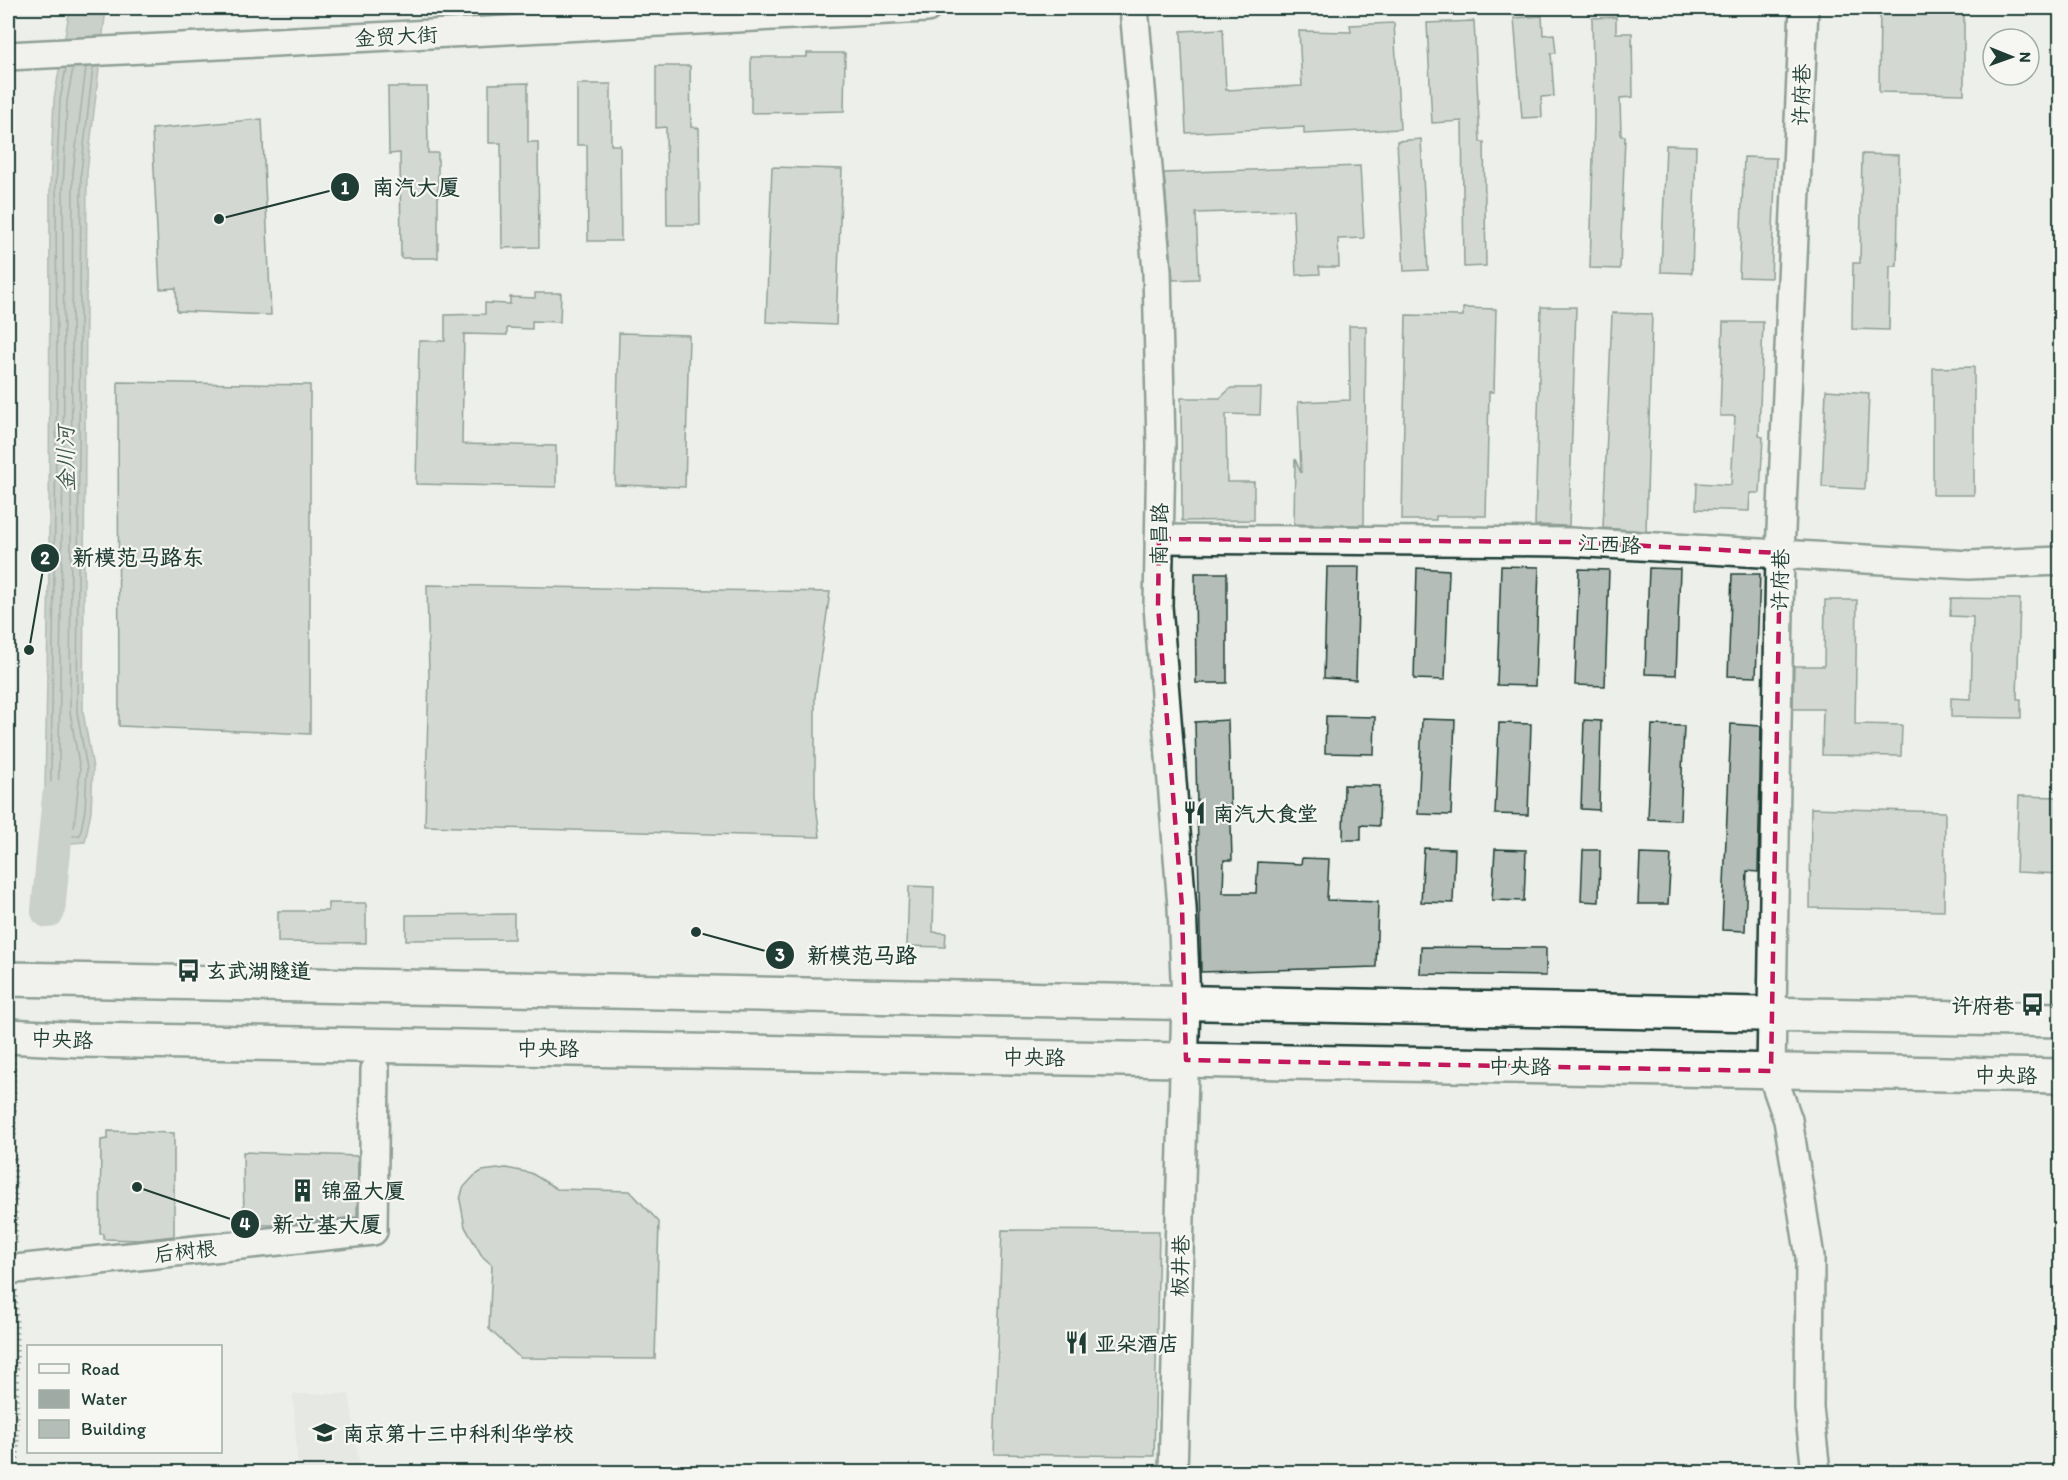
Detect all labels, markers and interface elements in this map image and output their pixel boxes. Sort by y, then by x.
street label: 金贸大街 [353,21,439,51]
north arrow [1981,27,2041,87]
text: N [2016,52,2035,63]
street label: 许府巷 [1787,63,1815,127]
callout: 南汽大厦 [330,167,472,207]
text: 南汽大厦 [372,174,460,201]
text: 1 [341,177,350,199]
water label: 金川河 [52,423,80,492]
street label: 南昌路 [1146,502,1172,566]
street label: 江西路 [1578,530,1642,558]
callout: 新模范马路东 [30,538,216,578]
text: 新模范马路东 [72,544,204,571]
text: 2 [40,547,50,569]
street label: 许府巷 [1767,548,1793,612]
restaurant icon: 南汽大食堂 [1182,800,1208,826]
place label: 南汽大食堂 [1213,801,1318,826]
callout: 新模范马路 [765,935,929,975]
text: 新模范马路 [807,942,917,969]
text: 3 [775,944,785,966]
bus stop icon: 玄武湖隧道 [175,957,201,983]
place label: 玄武湖隧道 [206,958,311,983]
bus stop icon: 许府巷 [2019,992,2045,1018]
place label: 许府巷 [1951,993,2015,1018]
street label: 中央路 [30,1025,94,1053]
street label: 中央路 [516,1035,580,1061]
street label: 中央路 [1002,1044,1066,1070]
street label: 中央路 [1488,1053,1552,1079]
street label: 中央路 [1974,1062,2038,1088]
building icon: 锦盈大厦 [290,1177,316,1203]
place label: 锦盈大厦 [321,1178,405,1203]
callout: 新立基大厦 [230,1204,394,1244]
text: 新立基大厦 [272,1211,382,1238]
text: 4 [240,1213,251,1235]
street label: 板井巷 [1166,1234,1194,1298]
street label: 后树根 [152,1235,218,1267]
restaurant icon: 亚朵酒店 [1064,1330,1090,1356]
place label: 亚朵酒店 [1095,1331,1179,1356]
legend [27,1345,222,1453]
text: Road [81,1358,120,1380]
text: Water [81,1388,127,1410]
text: Building [81,1418,147,1440]
school or university icon: 南京第十三中科利华学校 [312,1420,338,1446]
place label: 南京第十三中科利华学校 [343,1421,574,1446]

